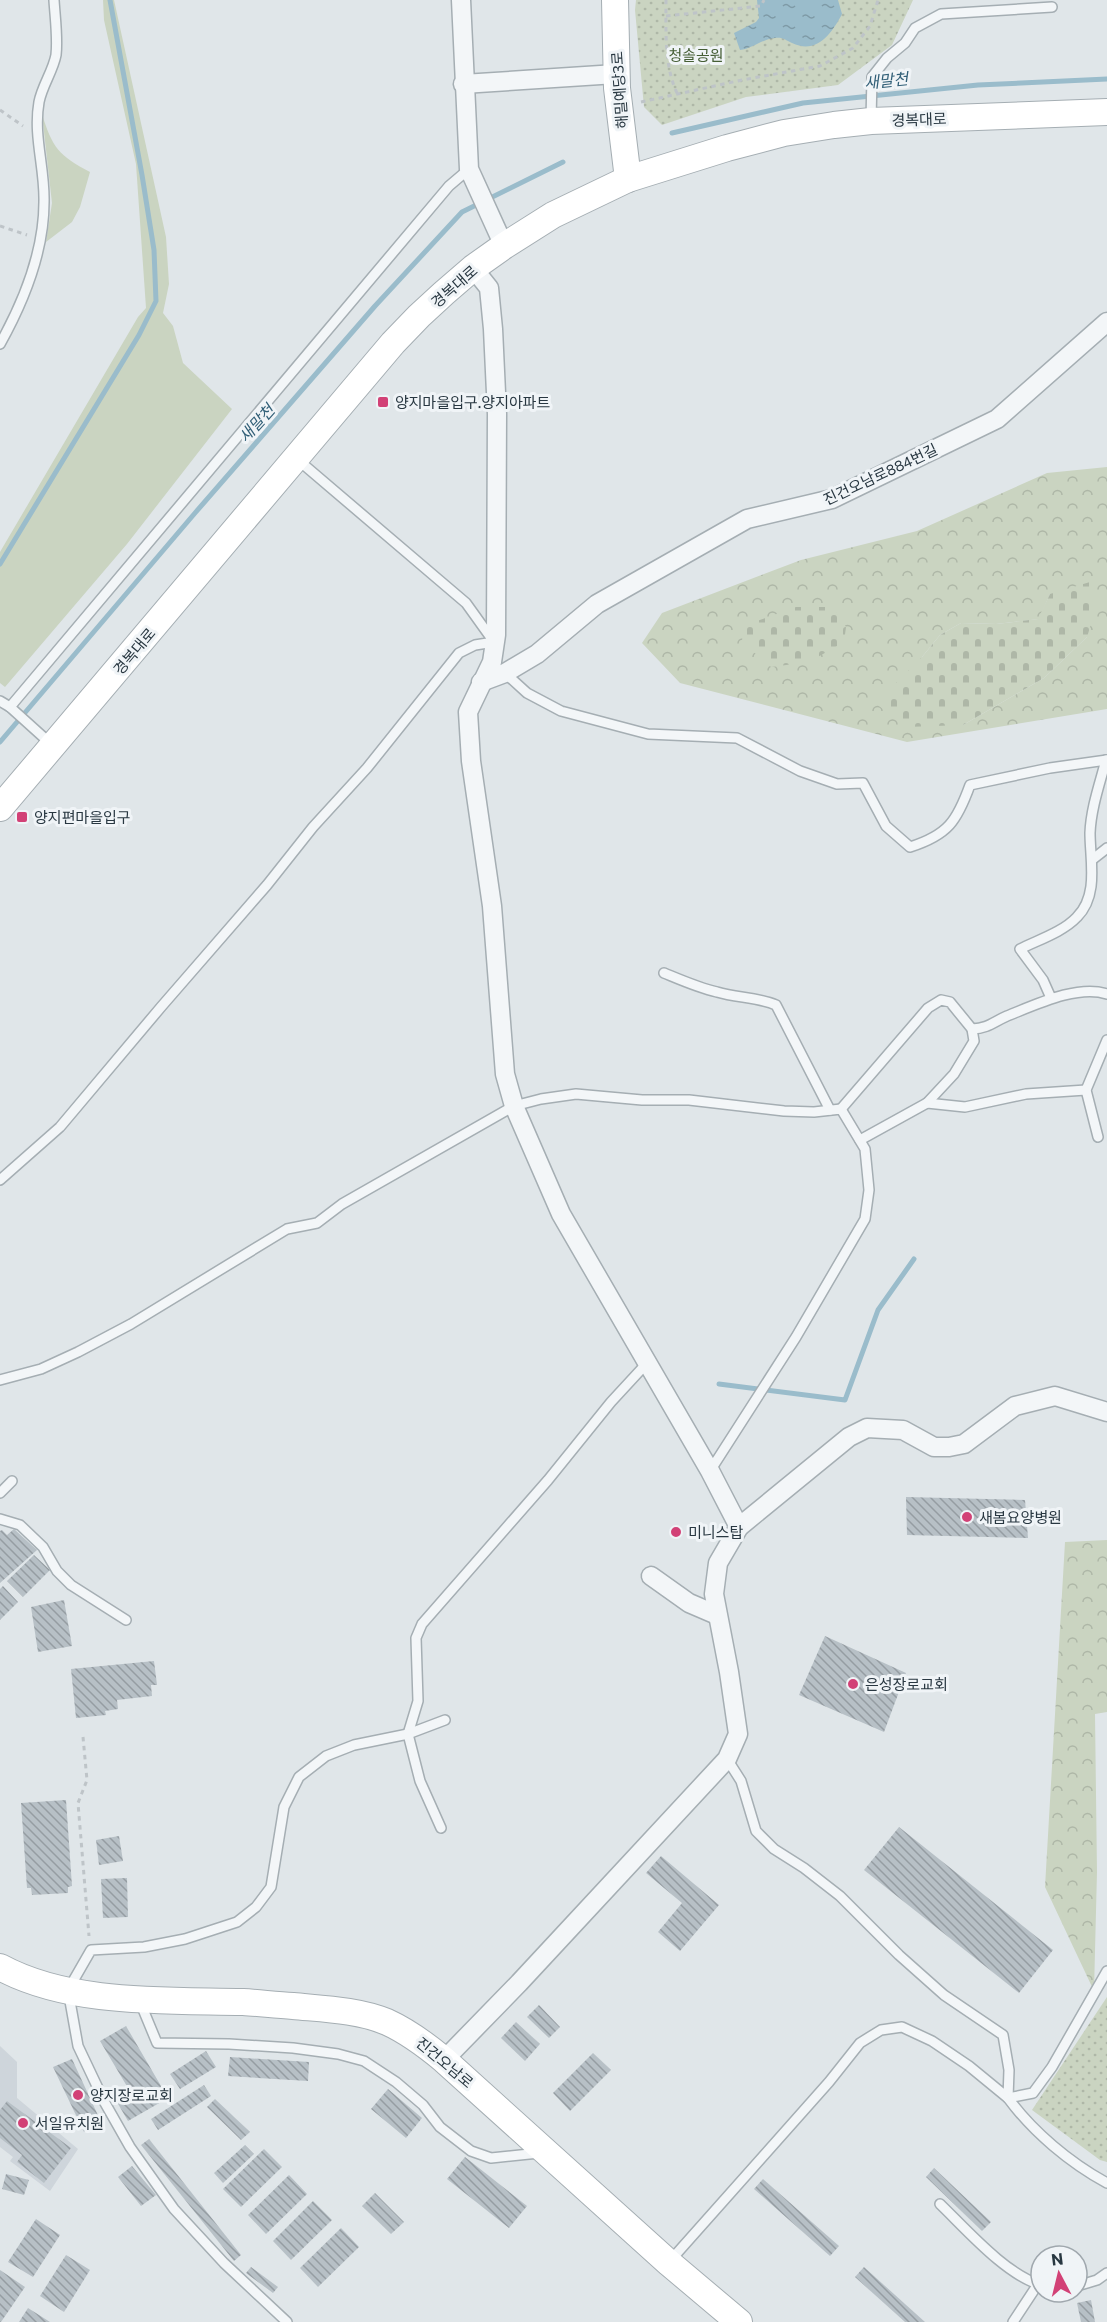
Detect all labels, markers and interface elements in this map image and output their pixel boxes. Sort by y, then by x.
park label: 청솔공원 [668,46,724,64]
street label: 해밀예당3로 [607,51,631,129]
water label: 새말천 [863,68,911,92]
street label: 경복대로 [891,109,947,129]
street label: 경복대로 [427,261,481,311]
place label: 양지마을입구.양지아파트 [395,393,551,411]
marker: 양지마을입구.양지아파트 [376,395,390,409]
water label: 새말천 [234,399,279,446]
street label: 진건오남로884번길 [820,440,940,508]
street label: 경복대로 [109,624,159,678]
place label: 양지편마을입구 [34,808,131,826]
marker: 양지편마을입구 [15,810,29,824]
place label: 새봄요양병원 [979,1508,1062,1526]
marker: 새봄요양병원 [960,1510,974,1524]
place label: 미니스탑 [688,1523,743,1541]
marker: 미니스탑 [669,1525,683,1539]
place label: 은성장로교회 [865,1675,948,1693]
marker: 은성장로교회 [846,1677,860,1691]
street label: 진건오남로 [413,2033,477,2091]
place label: 양지장로교회 [90,2086,173,2104]
marker: 양지장로교회 [71,2088,85,2102]
place label: 서일유치원 [35,2114,104,2132]
marker: 서일유치원 [16,2116,30,2130]
north arrow [1029,2244,1089,2304]
text: N [1050,2248,1064,2269]

